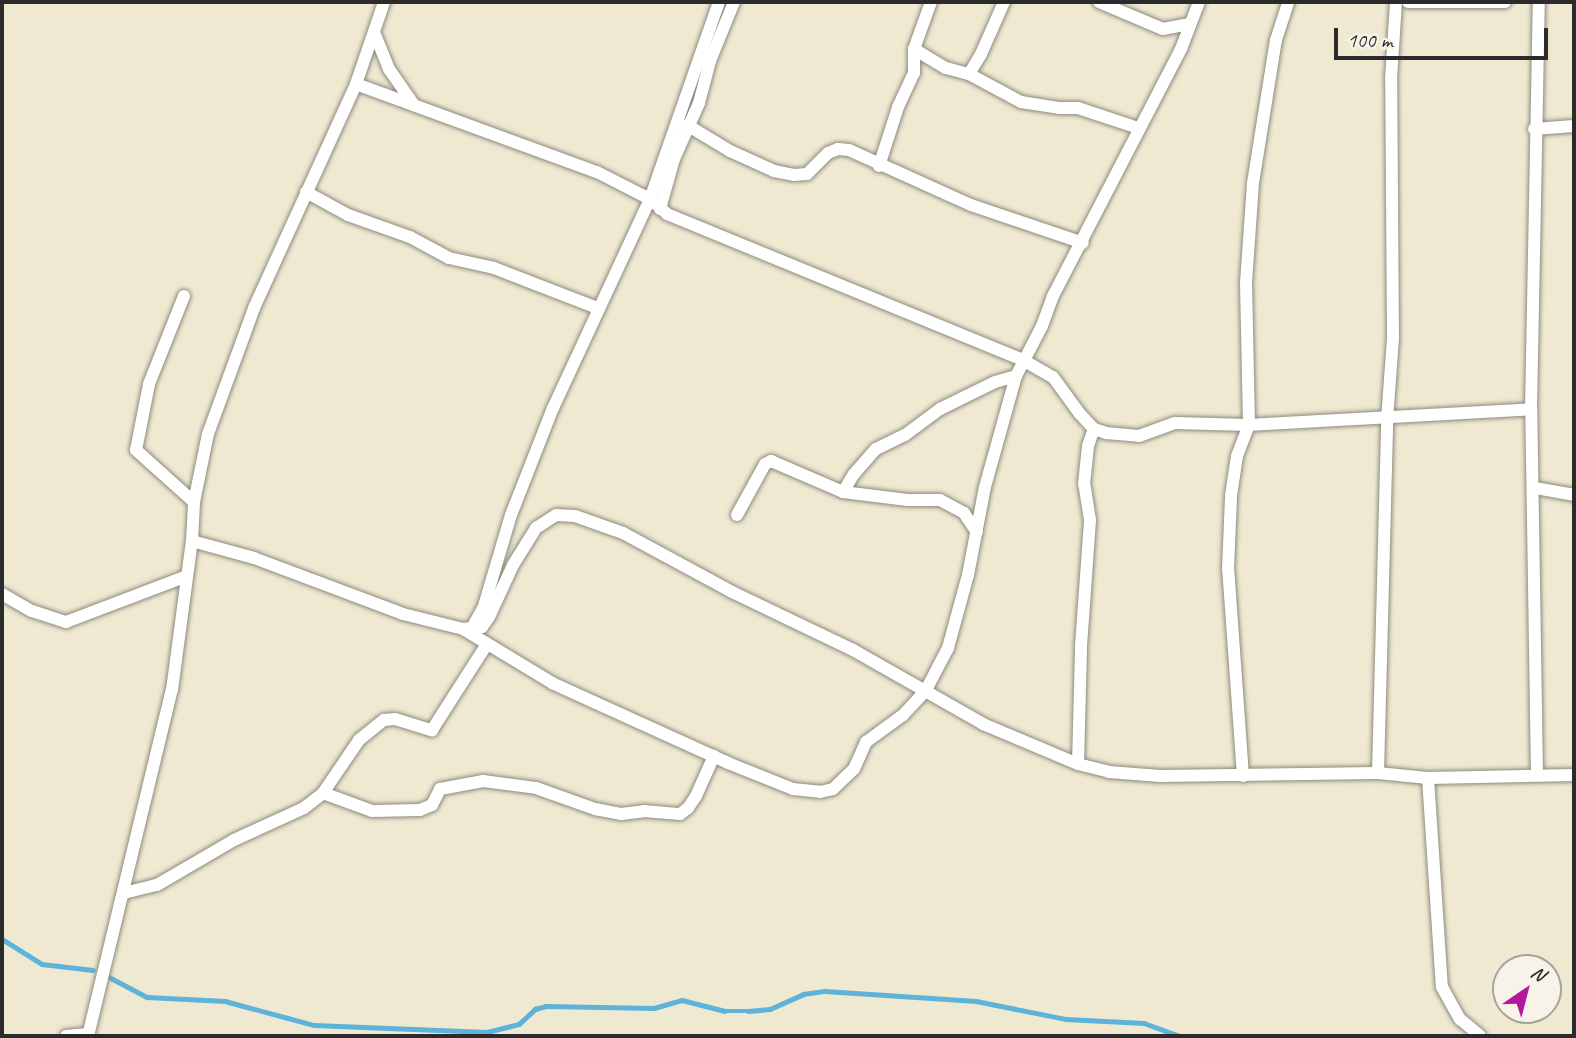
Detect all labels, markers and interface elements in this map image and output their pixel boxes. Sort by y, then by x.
scale bar [1338,14,1552,58]
text: 100 m [1347,27,1392,53]
north arrow [1492,954,1562,1024]
text: N [1526,960,1550,987]

